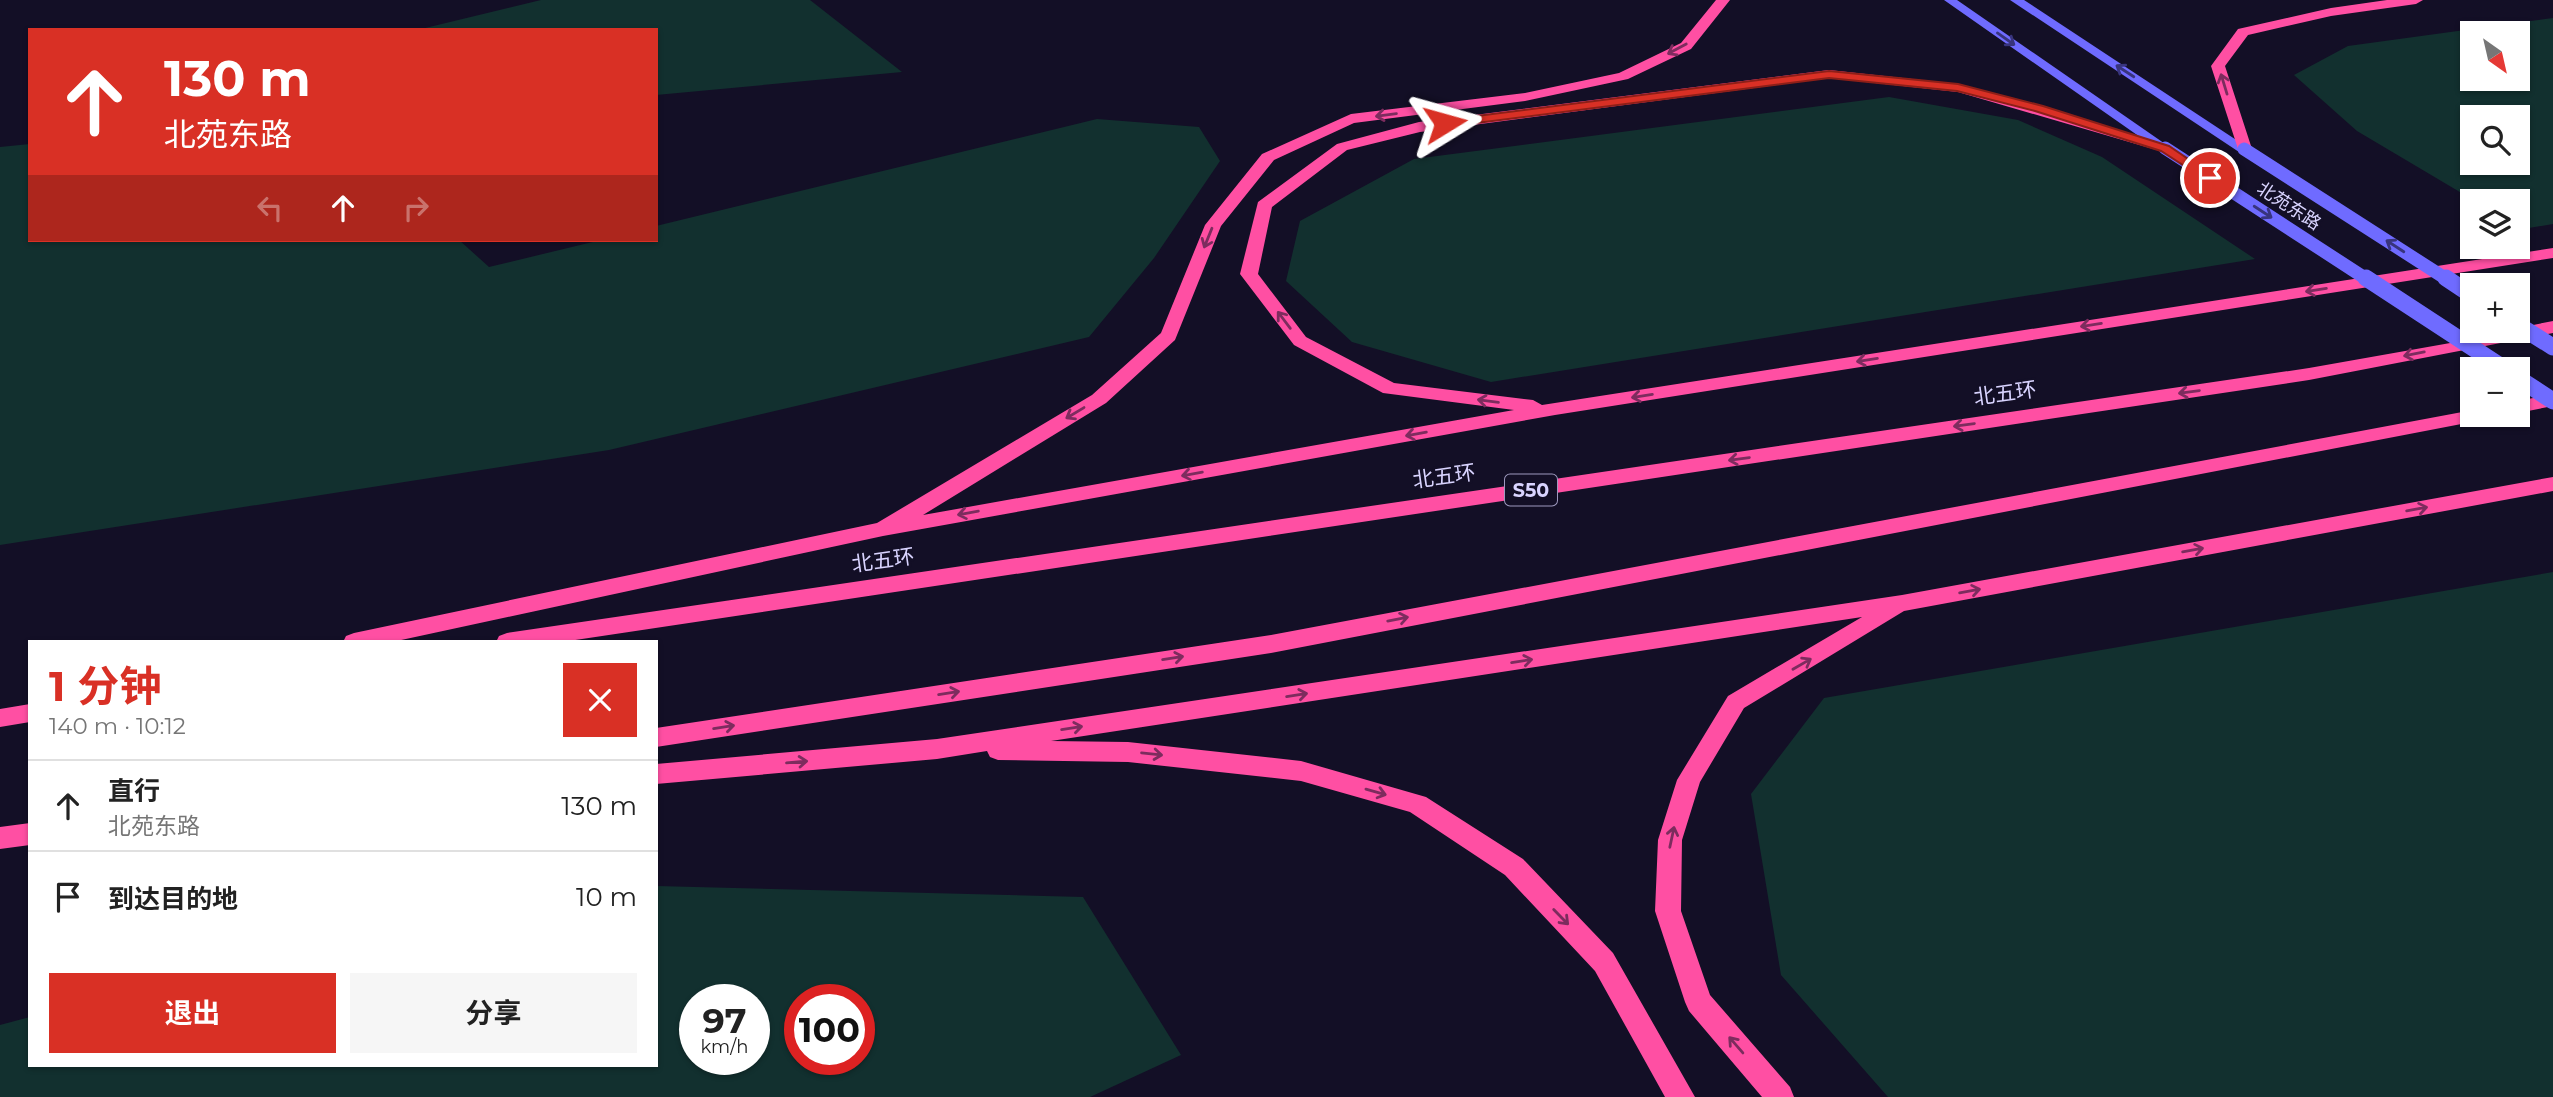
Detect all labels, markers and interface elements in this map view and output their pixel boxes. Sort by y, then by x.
north arrow [2460,21,2530,91]
map controls [2460,21,2530,427]
one-way arrow [1996,32,2015,46]
one-way arrow [1668,43,1688,57]
text: 130 m [164,49,311,108]
icon: ahead [49,56,140,147]
one-way arrow [2116,64,2136,78]
one-way arrow [2216,73,2229,95]
position arrow [1408,86,1482,160]
button: search [2460,105,2530,175]
one-way arrow [1375,108,1398,121]
text: 北苑东路 [164,115,292,154]
pin [2180,148,2240,208]
icon: arrive [2191,159,2229,197]
street label: 北苑东路 [2253,177,2325,235]
icon: left [251,189,289,227]
icon: ahead [324,189,362,227]
icon: right [397,189,435,227]
button: layers [2460,189,2530,259]
one-way arrow [2253,205,2272,219]
one-way arrow [1201,226,1214,248]
one-way arrow [2385,238,2405,252]
button: + [2460,273,2530,343]
one-way arrow [2305,284,2328,297]
one-way arrow [1276,311,1291,329]
one-way arrow [2080,319,2103,332]
one-way arrow [2403,348,2426,361]
one-way arrow [1856,354,1878,367]
button: − [2460,357,2530,427]
street label: 北五环 [1972,376,2038,410]
one-way arrow [2179,385,2201,398]
one-way arrow [1631,389,1654,402]
one-way arrow [1477,394,1500,407]
one-way arrow [1066,407,1086,421]
one-way arrow [1954,419,1976,432]
one-way arrow [1405,428,1428,441]
one-way arrow [1729,452,1751,465]
street label: 北五环 [1411,459,1477,493]
one-way arrow [1181,467,1204,481]
road number: S50 [1505,475,1557,505]
one-way arrow [2405,502,2428,515]
one-way arrow [957,507,980,521]
street label: 北五环 [850,543,916,577]
one-way arrow [2181,543,2204,556]
one-way arrow [1958,584,1981,597]
one-way arrow [1386,612,1409,626]
one-way arrow [1162,652,1184,665]
one-way arrow [1510,654,1533,667]
one-way arrow [1792,657,1812,671]
text: 1 分钟 [49,660,161,712]
button: close [563,663,637,737]
one-way arrow [937,686,959,699]
one-way arrow [1285,688,1308,701]
text: 140 m · 10:12 [49,712,186,740]
one-way arrow [712,720,735,733]
one-way arrow [1060,722,1083,735]
one-way arrow [1140,748,1163,761]
one-way arrow [786,755,808,768]
text: 直行 [108,775,160,807]
one-way arrow [1364,786,1386,799]
icon: ahead [49,787,87,825]
text: 130 m [561,790,637,822]
text: 北苑东路 [108,812,200,840]
one-way arrow [1666,826,1680,849]
icon: arrive [49,878,87,916]
text: 10 m [576,881,637,913]
text: 到达目的地 [108,883,238,915]
one-way arrow [1553,908,1569,926]
button: 退出 [49,973,336,1053]
button: 分享 [350,973,637,1053]
speed limit sign: 100 [784,984,875,1075]
text: 97 [703,999,746,1042]
text: km/h [700,1036,749,1058]
one-way arrow [1728,1037,1744,1055]

